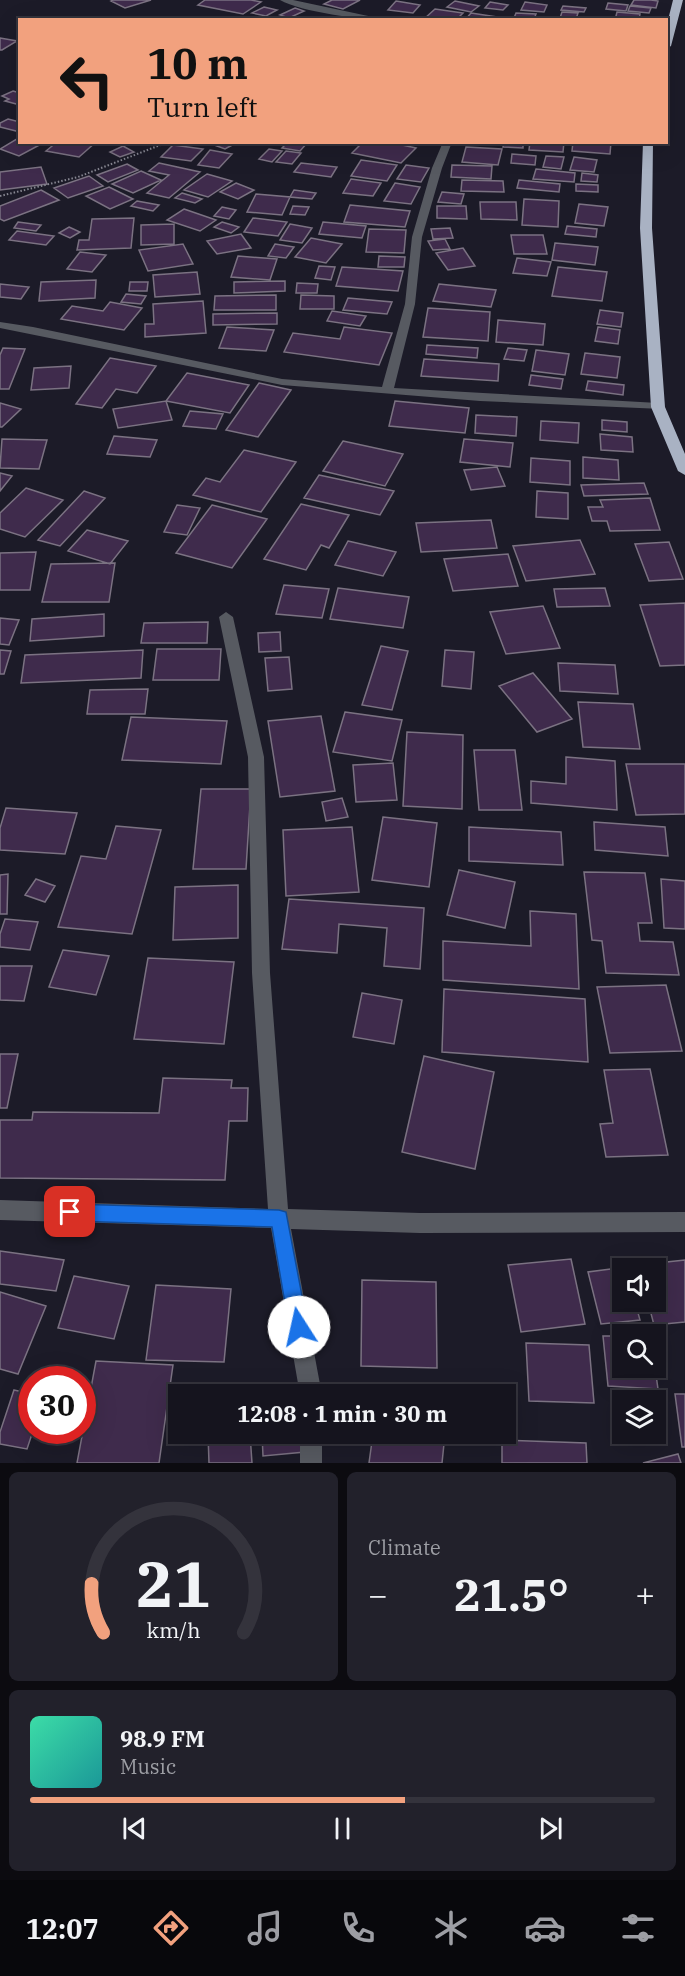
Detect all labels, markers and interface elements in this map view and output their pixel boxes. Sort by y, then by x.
text: 10 m [147,36,248,91]
icon: left [48,42,126,120]
text: Turn left [147,89,258,124]
pin [44,1186,95,1237]
icon: arrive [53,1195,86,1228]
map controls [612,1258,666,1444]
button: sound [612,1258,666,1312]
position arrow [267,1295,331,1359]
button: search [612,1324,666,1378]
speed limit sign: 30 [18,1366,96,1444]
button: layers [612,1390,666,1444]
text: 12:08 · 1 min · 30 m [237,1399,447,1428]
text: Climate [368,1534,441,1561]
text: 21 [136,1543,211,1624]
text: 21.5° [454,1565,569,1623]
text: − [368,1573,388,1616]
text: + [635,1573,655,1616]
text: km/h [146,1617,201,1645]
text: 98.9 FM [120,1724,205,1753]
text: Music [120,1753,176,1780]
icon: previous [118,1812,151,1845]
icon: pause [326,1812,359,1845]
icon: next [534,1812,567,1845]
icon: directions [150,1907,192,1949]
icon: music [244,1907,286,1949]
icon: phone [337,1907,379,1949]
icon: climate [430,1907,472,1949]
icon: car [524,1907,566,1949]
icon: filters [617,1907,659,1949]
text: 12:07 [26,1911,99,1946]

